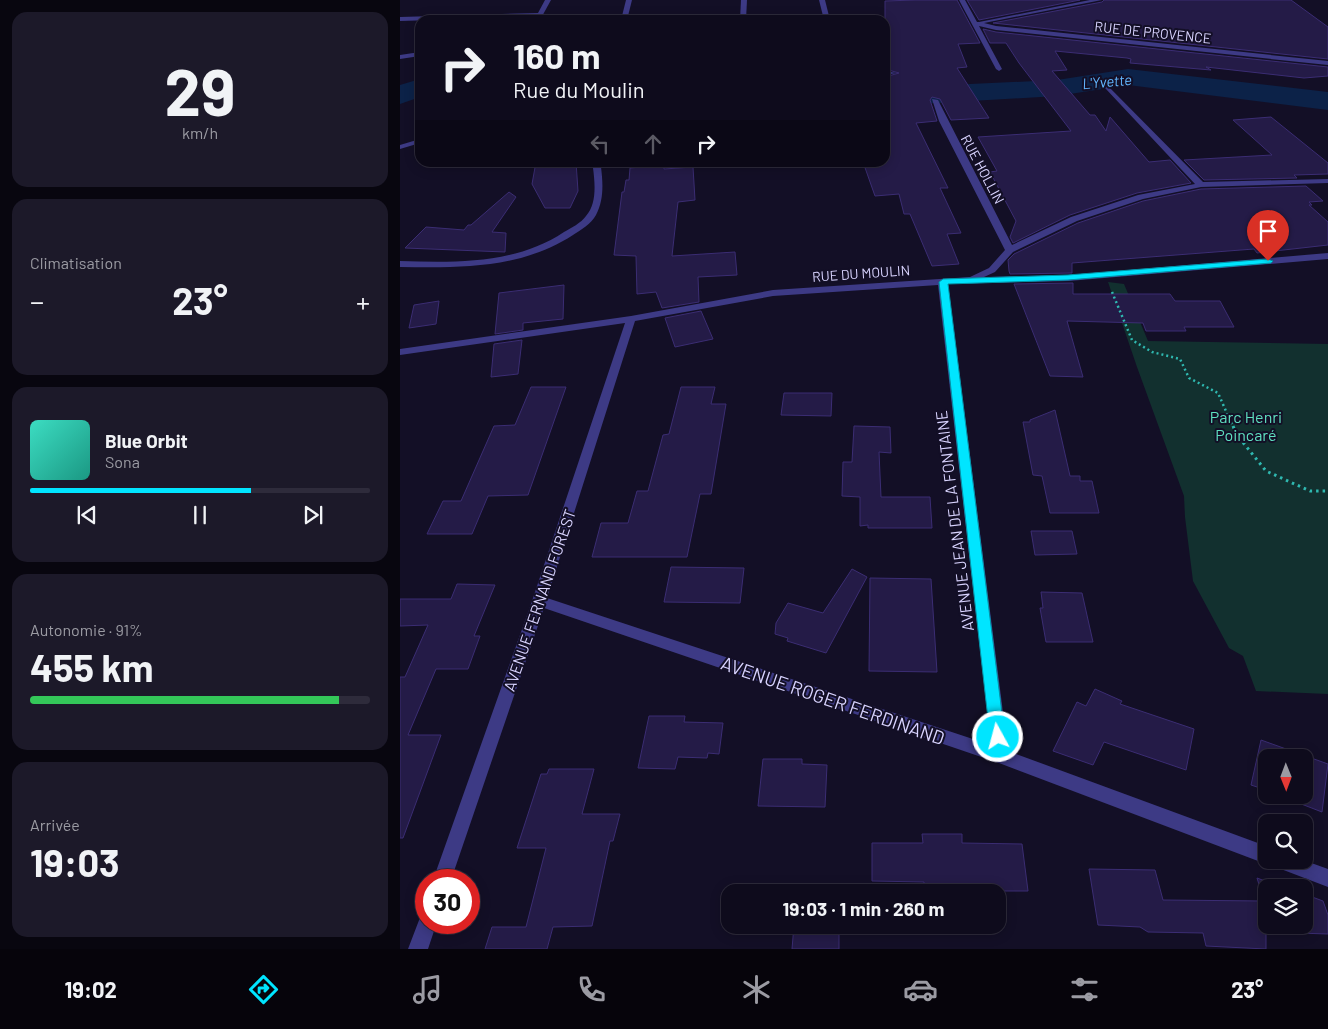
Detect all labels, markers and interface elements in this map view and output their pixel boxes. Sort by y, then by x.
street label: RUE DE PROVENCE [1094,17,1212,47]
text: 160 m [513,34,600,76]
icon: right [430,35,495,100]
text: 29 [165,51,235,129]
water label: L'Yvette [1081,70,1133,92]
text: Rue du Moulin [513,76,645,102]
text: km/h [182,123,218,142]
icon: left [586,130,614,158]
icon: ahead [639,130,667,158]
icon: right [692,130,720,158]
street label: RUE HOLLIN [958,132,1008,206]
pin [1247,210,1289,261]
icon: arrive [1254,217,1282,245]
text: Climatisation [30,253,122,272]
street label: RUE DU MOULIN [811,261,911,285]
text: 23° [172,277,228,323]
text: − [30,284,44,318]
text: + [356,284,370,318]
park label: Parc Henri Poincaré [1210,407,1282,444]
street label: AVENUE JEAN DE LA FONTAINE [931,410,977,632]
text: Blue Orbit [105,429,188,452]
text: Sona [105,452,140,471]
icon: previous [73,501,101,529]
icon: pause [186,501,214,529]
icon: next [299,501,327,529]
street label: AVENUE FERNAND FOREST [499,507,579,693]
text: Autonomie · 91% [30,620,143,639]
text: 455 km [30,644,154,690]
street label: AVENUE ROGER FERDINAND [718,651,948,749]
position arrow [971,710,1023,762]
north arrow [1258,749,1312,804]
map controls [1258,749,1313,934]
button: search [1258,814,1313,869]
text: Arrivée [30,815,80,834]
text: 19:03 [30,839,120,885]
speed limit sign: 30 [415,869,480,934]
button: layers [1258,879,1313,934]
text: 19:03 · 1 min · 260 m [783,897,944,920]
icon: directions [246,972,281,1007]
icon: music [410,972,445,1007]
icon: phone [574,972,609,1007]
icon: climate [739,972,774,1007]
icon: car [903,972,938,1007]
icon: filters [1067,972,1102,1007]
text: 19:02 [65,976,117,1002]
text: 23° [1231,976,1263,1002]

